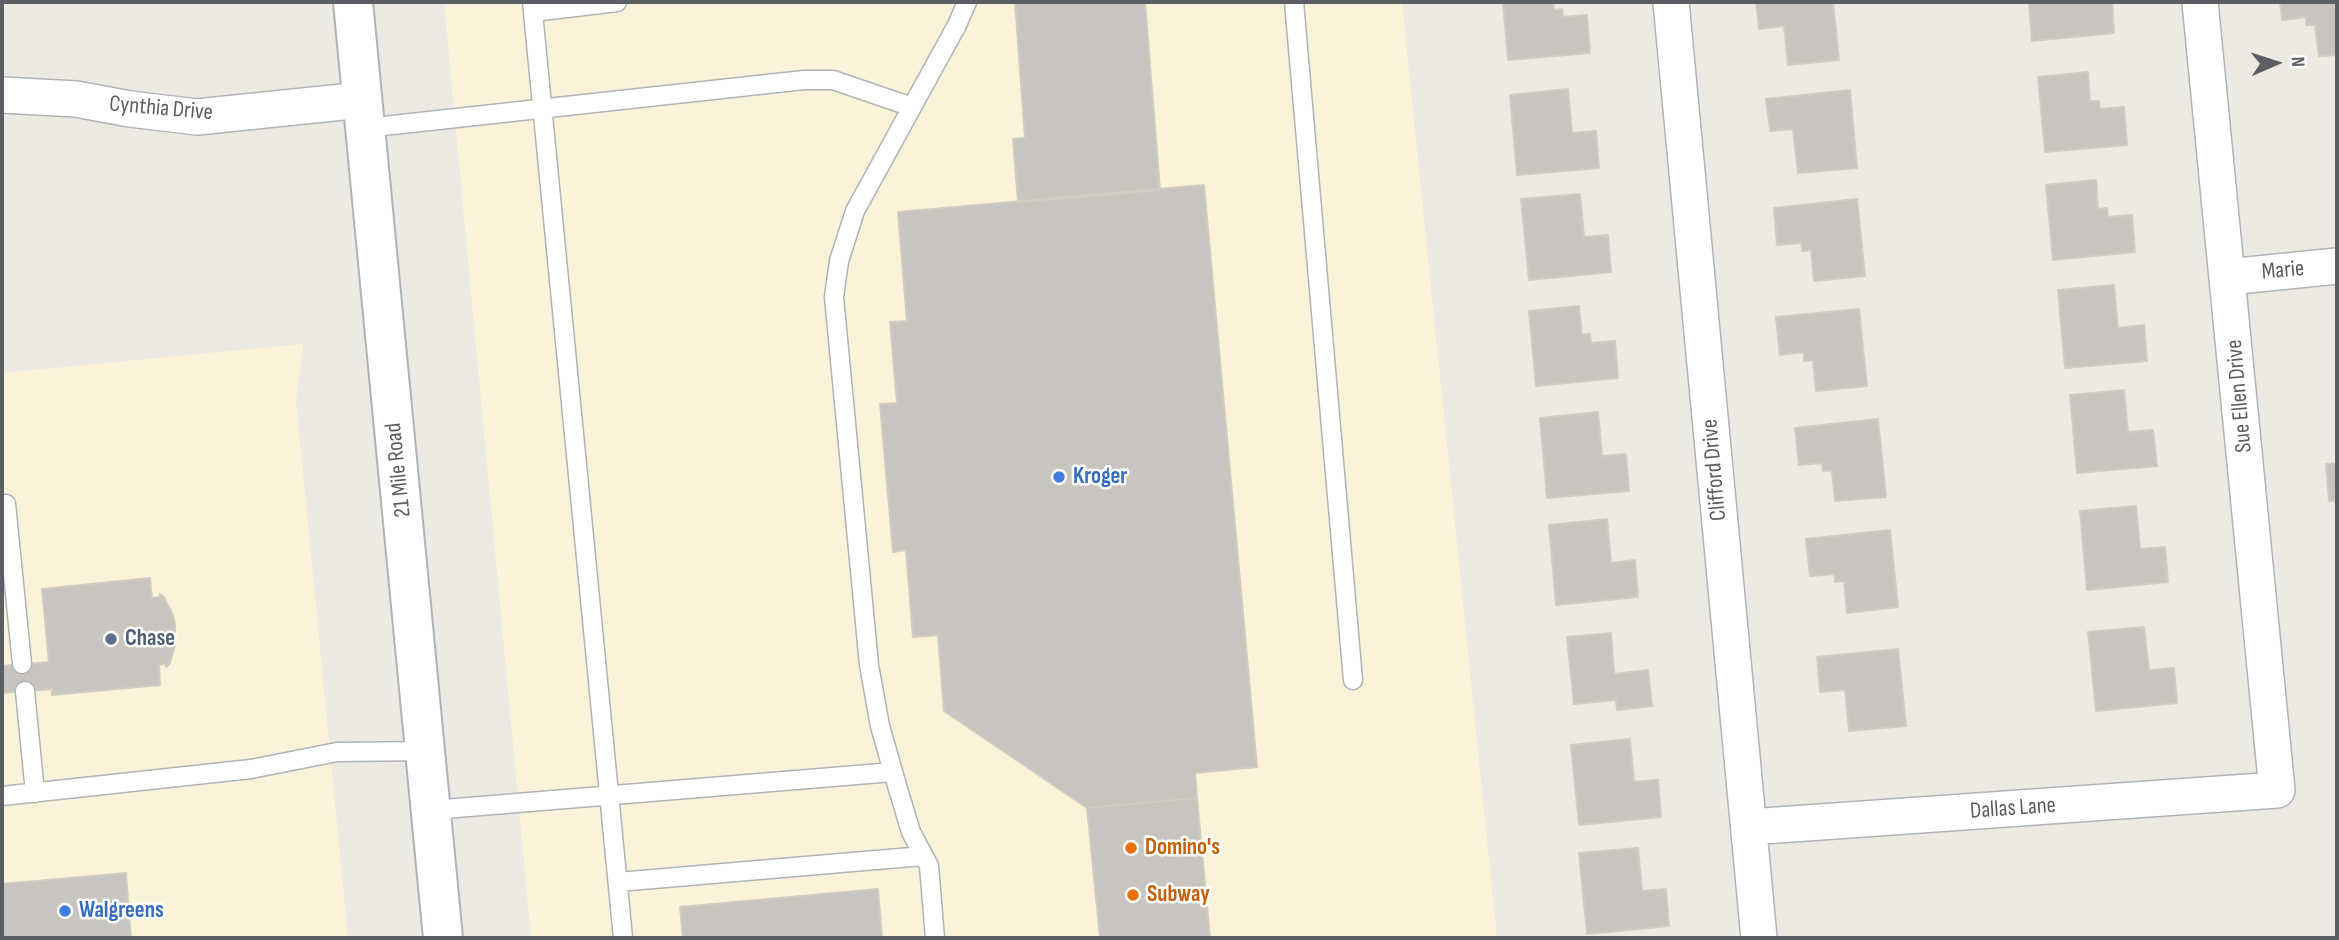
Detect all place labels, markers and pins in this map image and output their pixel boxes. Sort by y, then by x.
place label: Kroger [1073,463,1127,491]
marker: Kroger [1051,469,1067,485]
place label: Chase [125,625,175,653]
marker: Chase [103,631,119,647]
place label: Domino's [1145,834,1220,862]
marker: Domino's [1123,840,1139,856]
place label: Subway [1147,881,1210,909]
marker: Subway [1125,887,1141,903]
place label: Walgreens [79,897,164,925]
marker: Walgreens [57,903,73,919]

